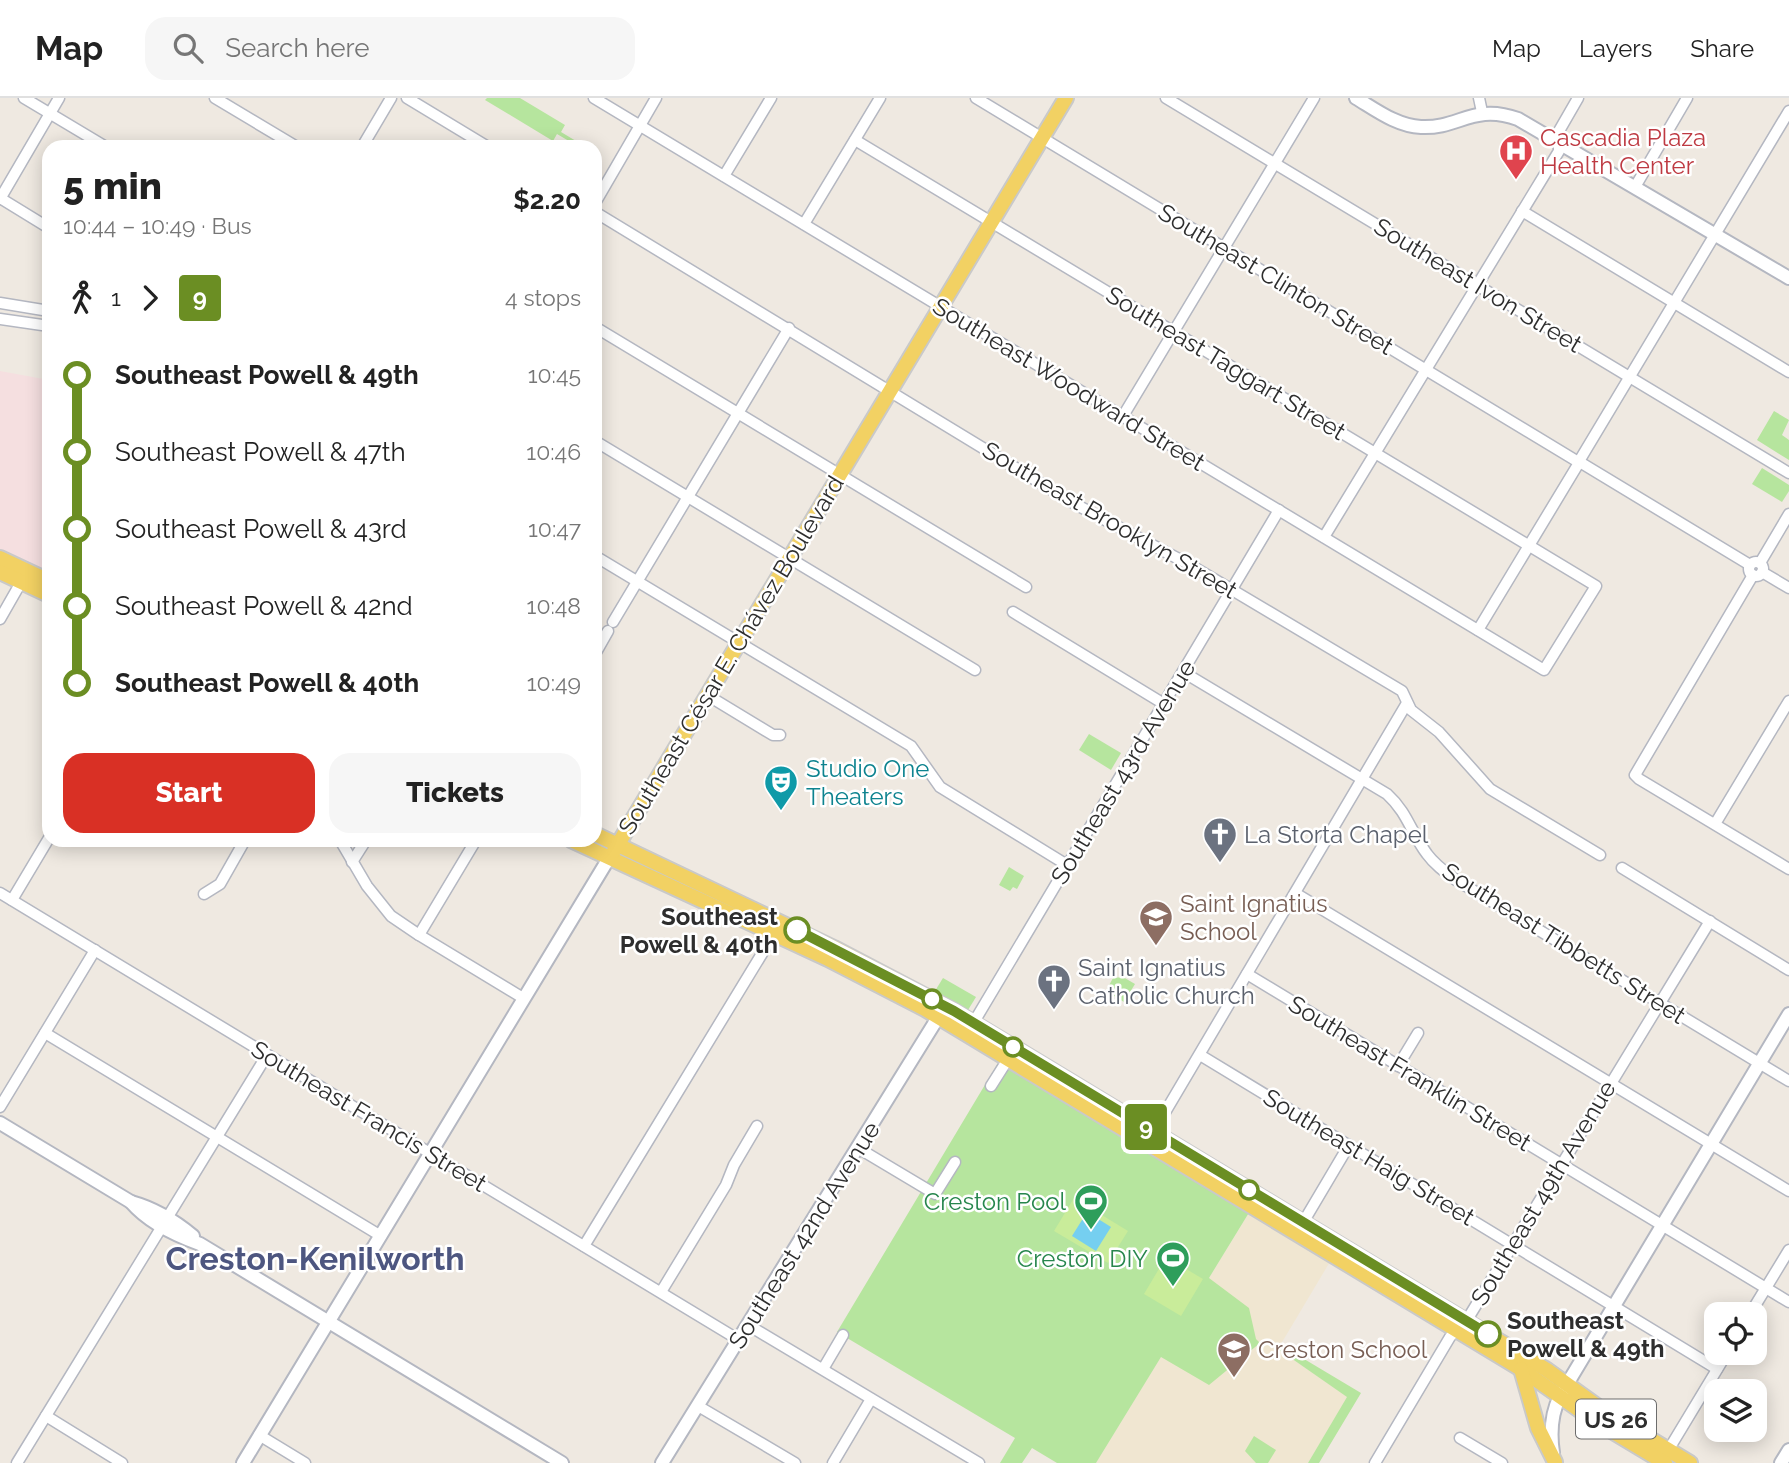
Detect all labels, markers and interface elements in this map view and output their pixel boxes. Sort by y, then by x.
search box [145,17,635,80]
text: Map [35,29,103,68]
icon: search [169,29,207,67]
text: Search here [225,33,370,63]
text: Map [1492,34,1541,63]
text: Layers [1579,34,1652,63]
text: Share [1690,34,1754,63]
place label: Cascadia Plaza Health Center [1540,123,1706,180]
hospital icon: Cascadia Plaza Health Center [1497,132,1535,181]
text: 5 min [63,163,162,208]
text: $2.20 [513,185,581,215]
street label: Southeast Clinton Street [1153,197,1399,361]
street label: Southeast Ivon Street [1369,211,1587,359]
text: 10:44 – 10:49 · Bus [63,212,252,239]
icon: walk [63,279,101,317]
icon: forward [131,279,169,317]
street label: Southeast Taggart Street [1101,280,1351,446]
text: 9 [193,283,207,312]
text: 1 [111,284,121,311]
text: 4 stops [505,284,581,311]
street label: Southeast Woodward Street [928,291,1210,477]
text: Southeast Powell & 49th [115,360,419,390]
text: 10:45 [528,361,581,388]
street label: Southeast Brooklyn Street [978,435,1242,605]
text: Southeast Powell & 47th [115,437,406,467]
text: 10:46 [526,438,581,465]
street label: Southeast César E. Chávez Boulevard [612,470,850,840]
text: Southeast Powell & 43rd [115,514,407,544]
text: 10:47 [528,515,581,542]
text: Southeast Powell & 42nd [115,591,413,621]
text: 10:48 [527,592,581,619]
street label: Southeast 43rd Avenue [1044,655,1202,889]
text: Southeast Powell & 40th [115,668,419,698]
text: 10:49 [527,669,581,696]
button: Start [63,753,315,833]
button: Tickets [329,753,581,833]
place label: Studio One Theaters [806,754,929,811]
theatre icon: Studio One Theaters [762,763,800,812]
church icon: La Storta Chapel [1201,815,1239,864]
place label: La Storta Chapel [1244,820,1429,849]
street label: Southeast Tibbetts Street [1437,856,1691,1030]
place label: Saint Ignatius School [1180,889,1328,946]
school or university icon: Saint Ignatius School [1137,898,1175,947]
place label: Southeast Powell & 40th [620,902,778,959]
marker: Southeast Powell & 40th [784,917,810,943]
place label: Saint Ignatius Catholic Church [1078,953,1255,1010]
church icon: Saint Ignatius Catholic Church [1035,962,1073,1011]
unlabelled marker [922,989,942,1009]
street label: Southeast Franklin Street [1283,989,1537,1157]
street label: Southeast Francis Street [246,1034,492,1198]
unlabelled marker [1003,1037,1023,1057]
street label: Southeast 49th Avenue [1464,1075,1622,1311]
street label: Southeast Haig Street [1258,1082,1480,1232]
line badge: 9 [1123,1104,1169,1150]
text: 9 [1139,1112,1153,1141]
street label: Southeast 42nd Avenue [722,1116,886,1354]
unlabelled marker [1239,1180,1259,1200]
sports icon: Creston Pool [1072,1182,1110,1231]
place label: Creston Pool [924,1187,1066,1216]
sports icon: Creston DIY [1154,1239,1192,1288]
district label: Creston-Kenilworth [165,1240,465,1277]
place label: Creston DIY [1017,1244,1148,1273]
map controls [1704,1302,1767,1442]
button: locate [1704,1302,1767,1365]
place label: Southeast Powell & 49th [1507,1306,1665,1363]
marker: Southeast Powell & 49th [1475,1321,1501,1347]
school or university icon: Creston School [1215,1330,1253,1379]
place label: Creston School [1258,1335,1428,1364]
button: layers [1704,1379,1767,1442]
road number: US 26 [1576,1400,1656,1438]

